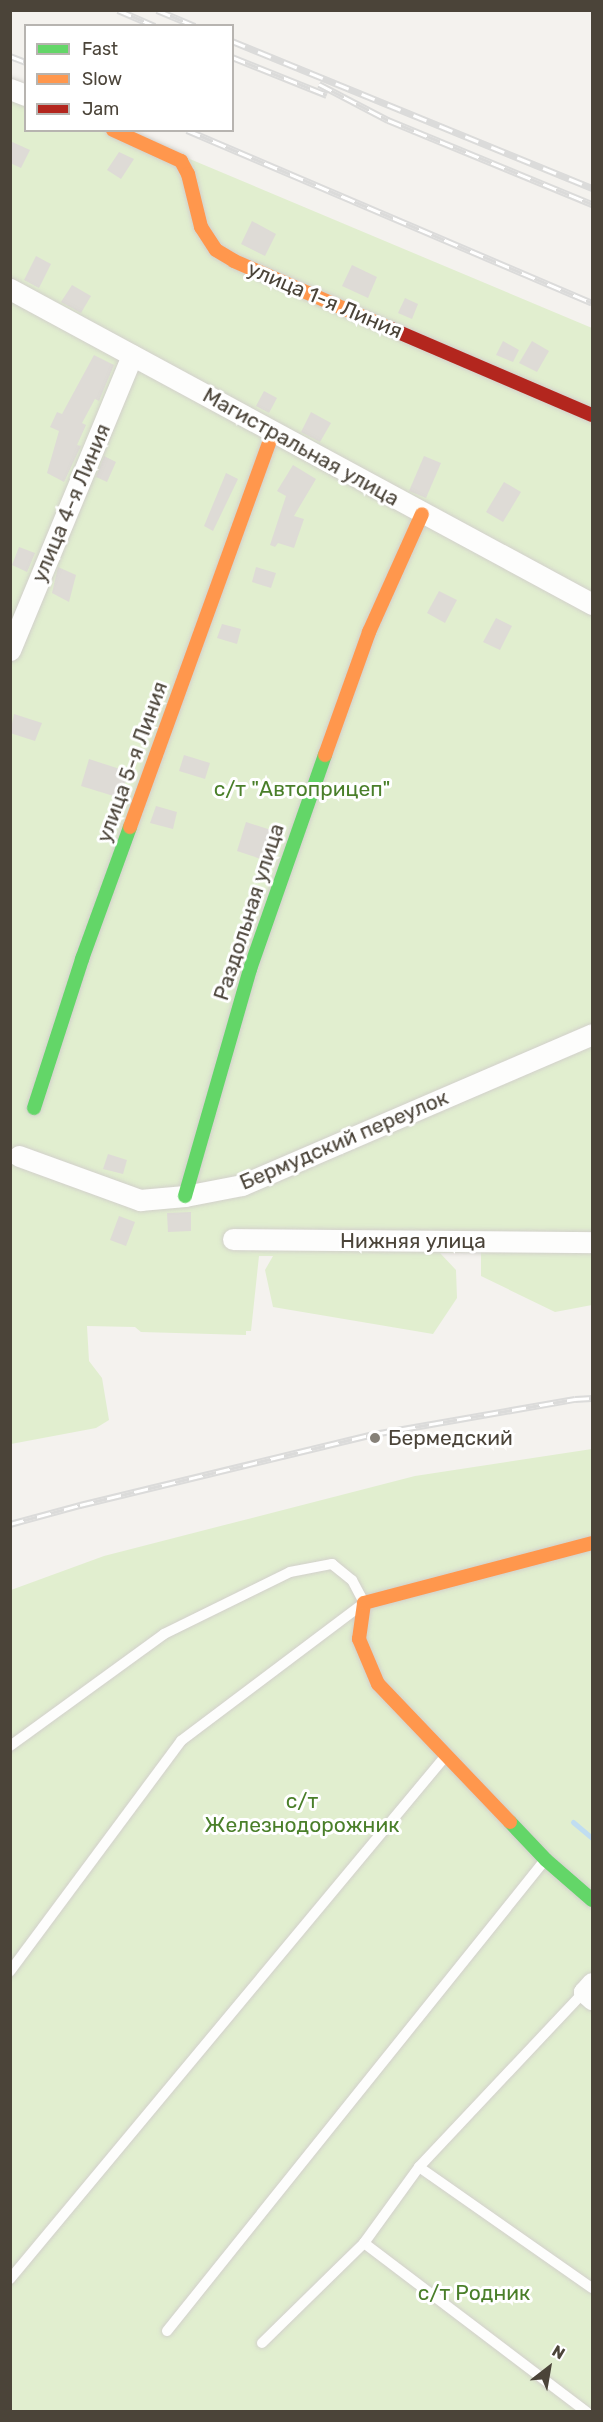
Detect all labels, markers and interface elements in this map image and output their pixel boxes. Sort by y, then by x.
legend [24,24,234,132]
text: Fast [82,38,118,60]
text: Slow [82,68,122,90]
text: Jam [82,98,119,120]
street label: улица 1-я Линия [244,256,406,344]
street label: Магистральная улица [198,383,404,511]
street label: улица 4-я Линия [26,420,116,586]
street label: улица 5-я Линия [91,678,173,846]
park label: с/т "Автоприцеп" [214,776,390,802]
street label: Раздольная улица [209,820,289,1004]
street label: Бермудский переулок [236,1085,452,1195]
street label: Нижняя улица [340,1228,486,1254]
place label: Бермедский [388,1425,513,1451]
marker: Бермедский [366,1429,384,1447]
park label: с/т Железнодорожник [205,1788,399,1838]
park label: с/т Родник [418,2280,530,2306]
north arrow [519,2338,579,2398]
text: N [549,2341,568,2363]

